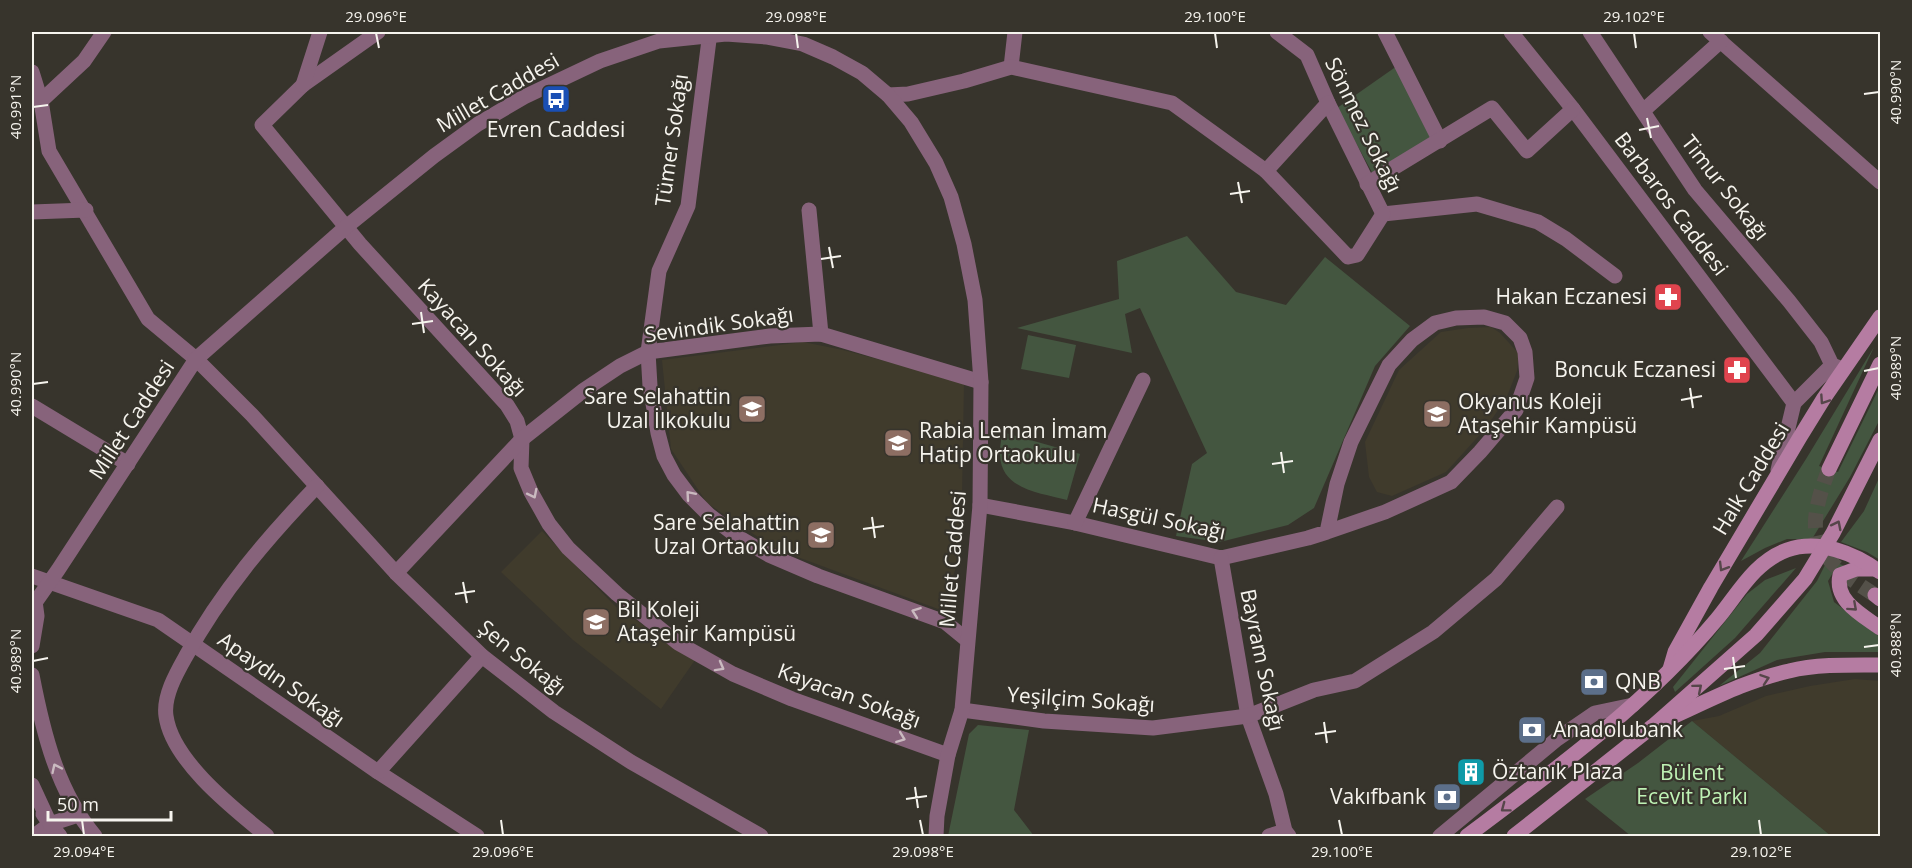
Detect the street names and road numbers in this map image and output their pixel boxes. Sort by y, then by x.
street label: Millet Caddesi [431,46,564,139]
street label: Sönmez Sokağı [1319,52,1409,197]
street label: Tümer Sokağı [648,72,694,208]
street label: Barbaros Caddesi [1609,126,1735,281]
street label: Timur Sokağı [1676,129,1776,246]
street label: Kayacan Sokağı [412,272,533,403]
street label: Sevindik Sokağı [643,300,795,348]
street label: Millet Caddesi [82,354,180,485]
street label: Halk Caddesi [1706,417,1795,540]
street label: Millet Caddesi [932,489,972,628]
street label: Hasgül Sokağı [1090,490,1229,546]
street label: Bayram Sokağı [1234,586,1292,733]
street label: Şen Sokağı [473,613,572,701]
street label: Apaydın Sokağı [213,625,350,733]
street label: Kayacan Sokağı [774,656,925,734]
street label: Yeşilçim Sokağı [1006,680,1156,718]

